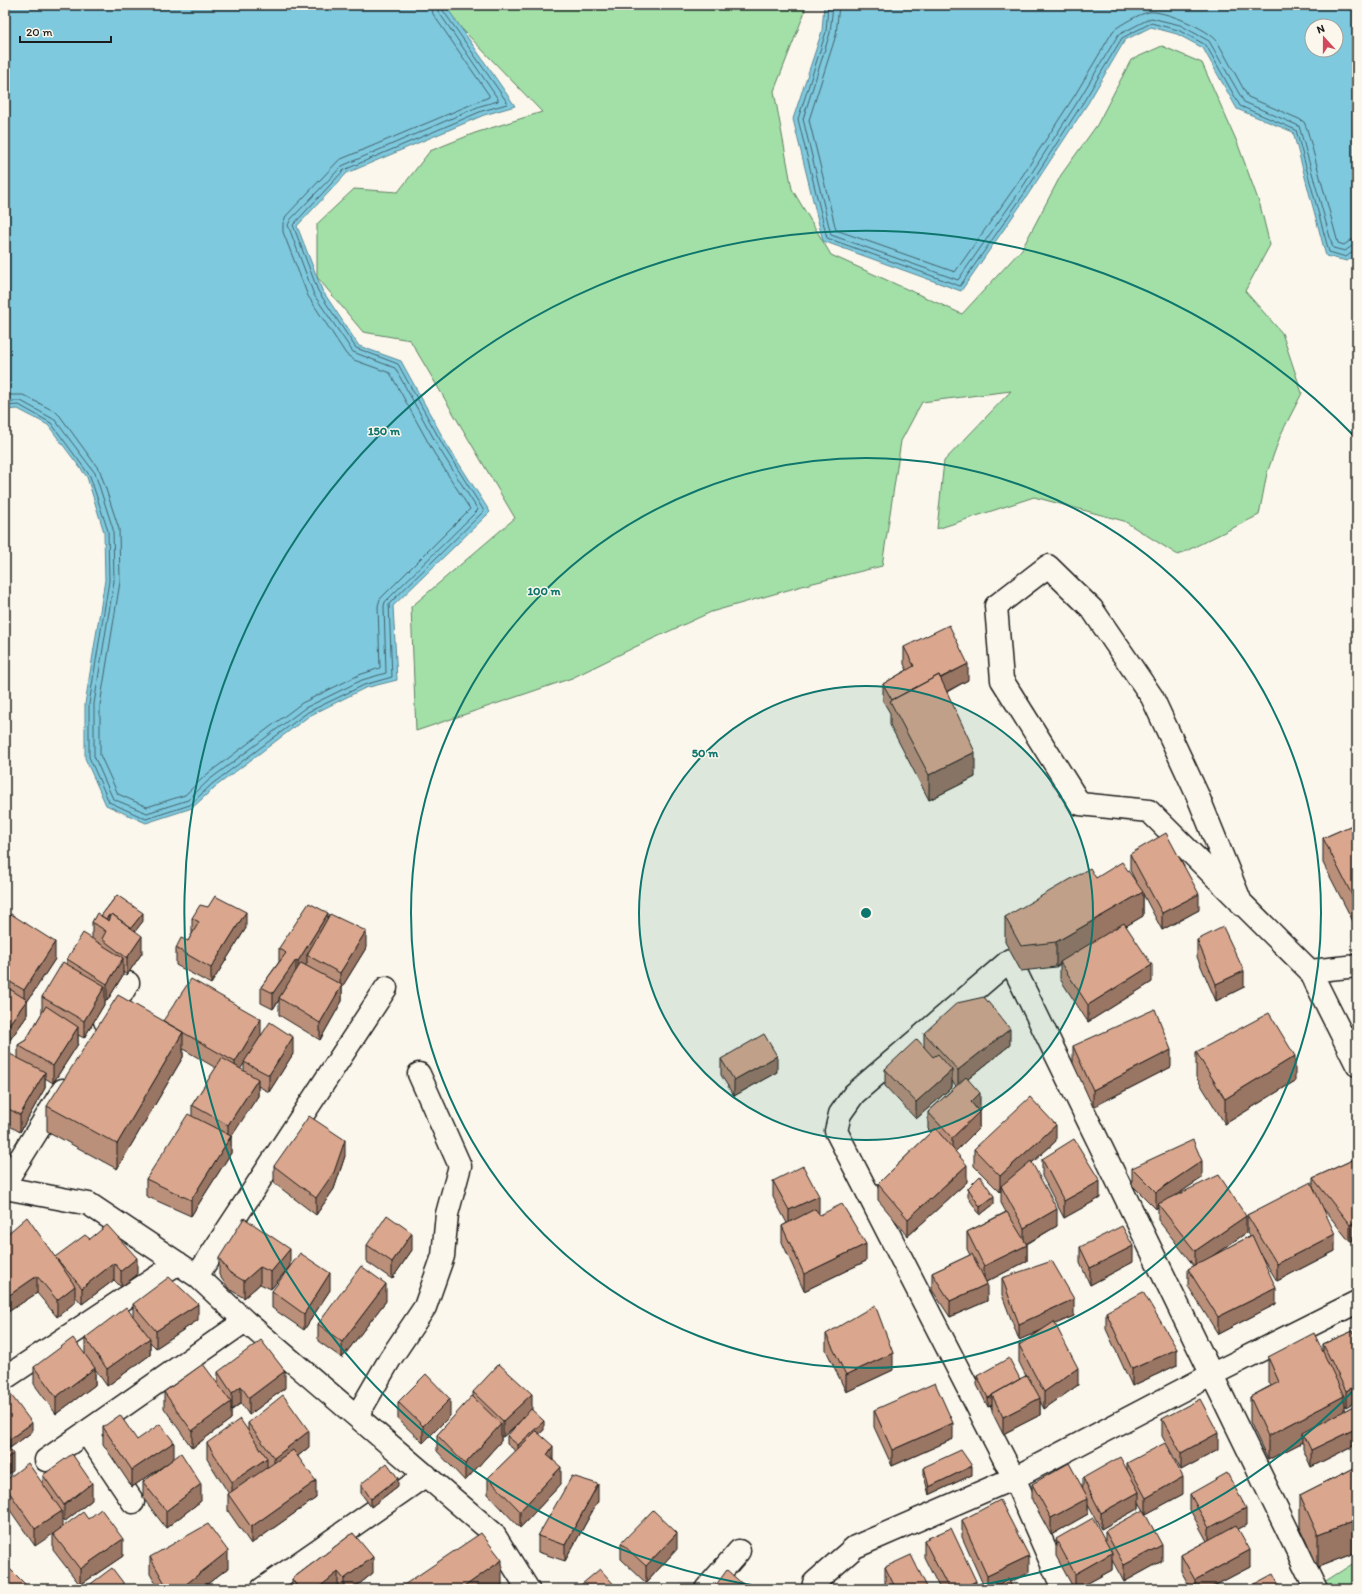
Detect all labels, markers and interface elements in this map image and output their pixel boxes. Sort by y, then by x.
scale bar [20,18,111,44]
north arrow [1304,18,1344,58]
text: N [1315,22,1326,37]
text: 20 m [26,25,53,39]
text: 150 m [368,424,401,438]
text: 100 m [527,584,561,598]
text: 50 m [692,746,719,760]
centre of rings [859,906,873,920]

